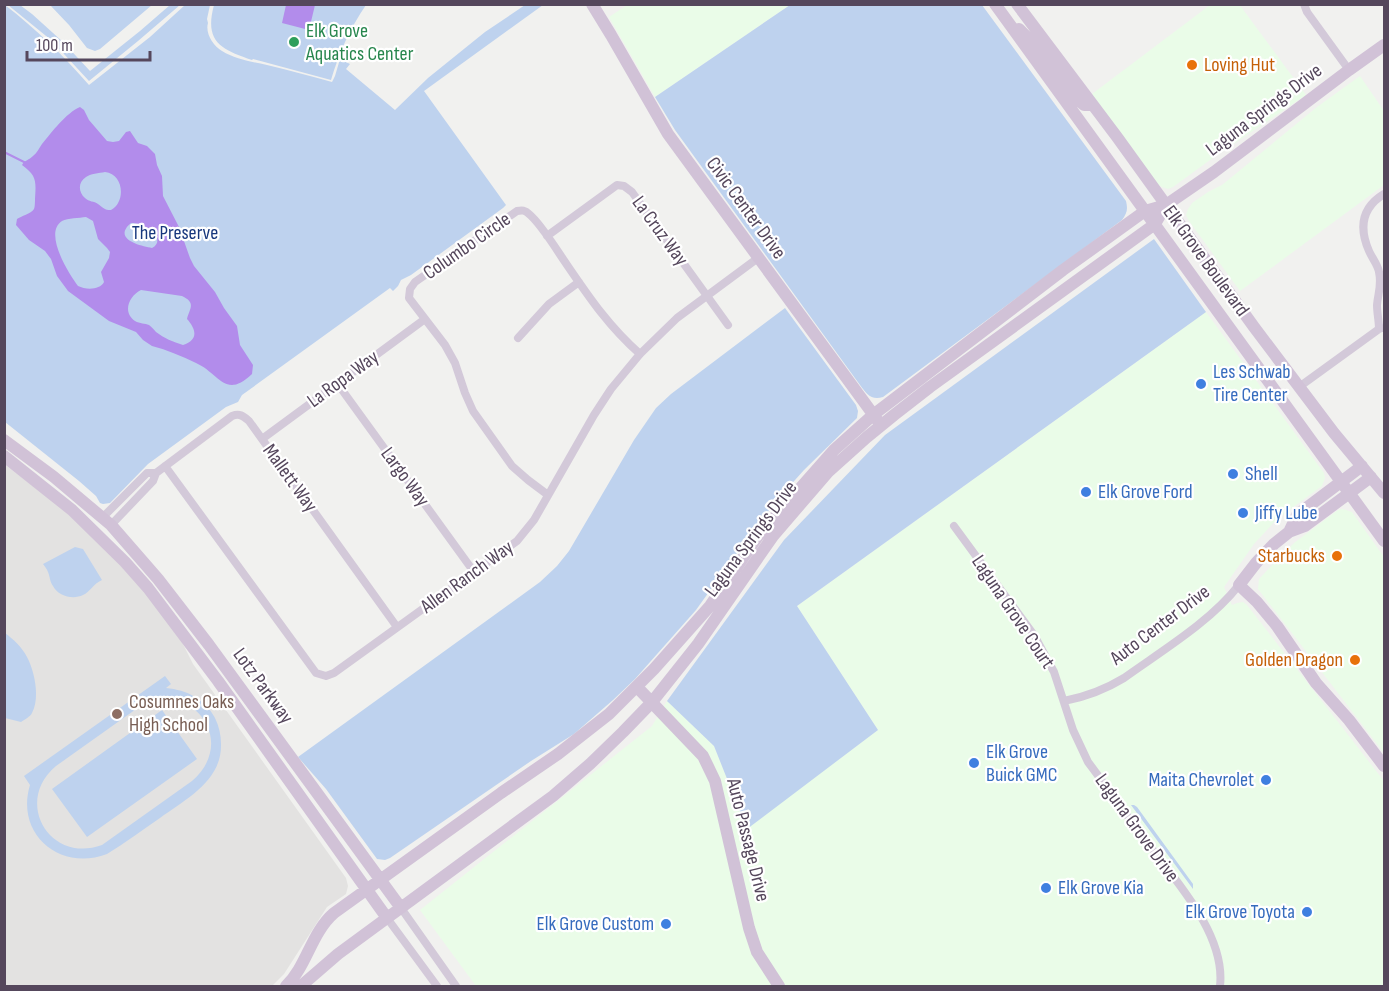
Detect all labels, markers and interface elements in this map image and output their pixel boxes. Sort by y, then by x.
place label: Elk Grove Aquatics Center [305,19,414,66]
scale bar [27,24,150,62]
text: 100 m [36,35,73,56]
marker: Elk Grove Aquatics Center [287,35,301,49]
place label: Loving Hut [1204,53,1275,77]
marker: Loving Hut [1185,58,1199,72]
street label: Laguna Springs Drive [1201,59,1327,161]
street label: Civic Center Drive [701,152,791,264]
street label: La Cruz Way [627,192,693,271]
street label: Elk Grove Boulevard [1158,201,1254,321]
street label: Columbo Circle [419,207,515,285]
park label: The Preserve [132,221,218,245]
street label: La Ropa Way [303,345,384,413]
place label: Les Schwab Tire Center [1213,360,1291,407]
marker: Les Schwab Tire Center [1194,377,1208,391]
street label: Mallett Way [257,439,323,517]
street label: Largo Way [375,443,435,512]
place label: Shell [1245,462,1278,486]
marker: Shell [1226,467,1240,481]
street label: Laguna Springs Drive [700,476,802,602]
place label: Elk Grove Ford [1098,480,1193,504]
marker: Elk Grove Ford [1079,485,1093,499]
place label: Jiffy Lube [1254,501,1317,525]
marker: Jiffy Lube [1236,506,1250,520]
street label: Allen Ranch Way [415,535,518,619]
place label: Starbucks [1258,544,1325,568]
marker: Starbucks [1330,549,1344,563]
street label: Laguna Grove Court [966,551,1060,673]
street label: Auto Center Drive [1105,580,1215,671]
street label: Lotz Parkway [228,644,299,729]
place label: Golden Dragon [1245,648,1343,672]
marker: Golden Dragon [1348,653,1362,667]
place label: Cosumnes Oaks High School [129,690,234,737]
marker: Cosumnes Oaks High School [110,707,124,721]
place label: Elk Grove Buick GMC [986,740,1057,787]
marker: Elk Grove Buick GMC [967,756,981,770]
place label: Maita Chevrolet [1148,768,1254,792]
street label: Laguna Grove Drive [1090,769,1184,887]
marker: Maita Chevrolet [1259,773,1273,787]
street label: Auto Passage Drive [721,775,775,904]
place label: Elk Grove Kia [1058,876,1144,900]
marker: Elk Grove Kia [1039,881,1053,895]
place label: Elk Grove Toyota [1185,900,1295,924]
marker: Elk Grove Toyota [1300,905,1314,919]
place label: Elk Grove Custom [537,912,654,936]
marker: Elk Grove Custom [659,917,673,931]

